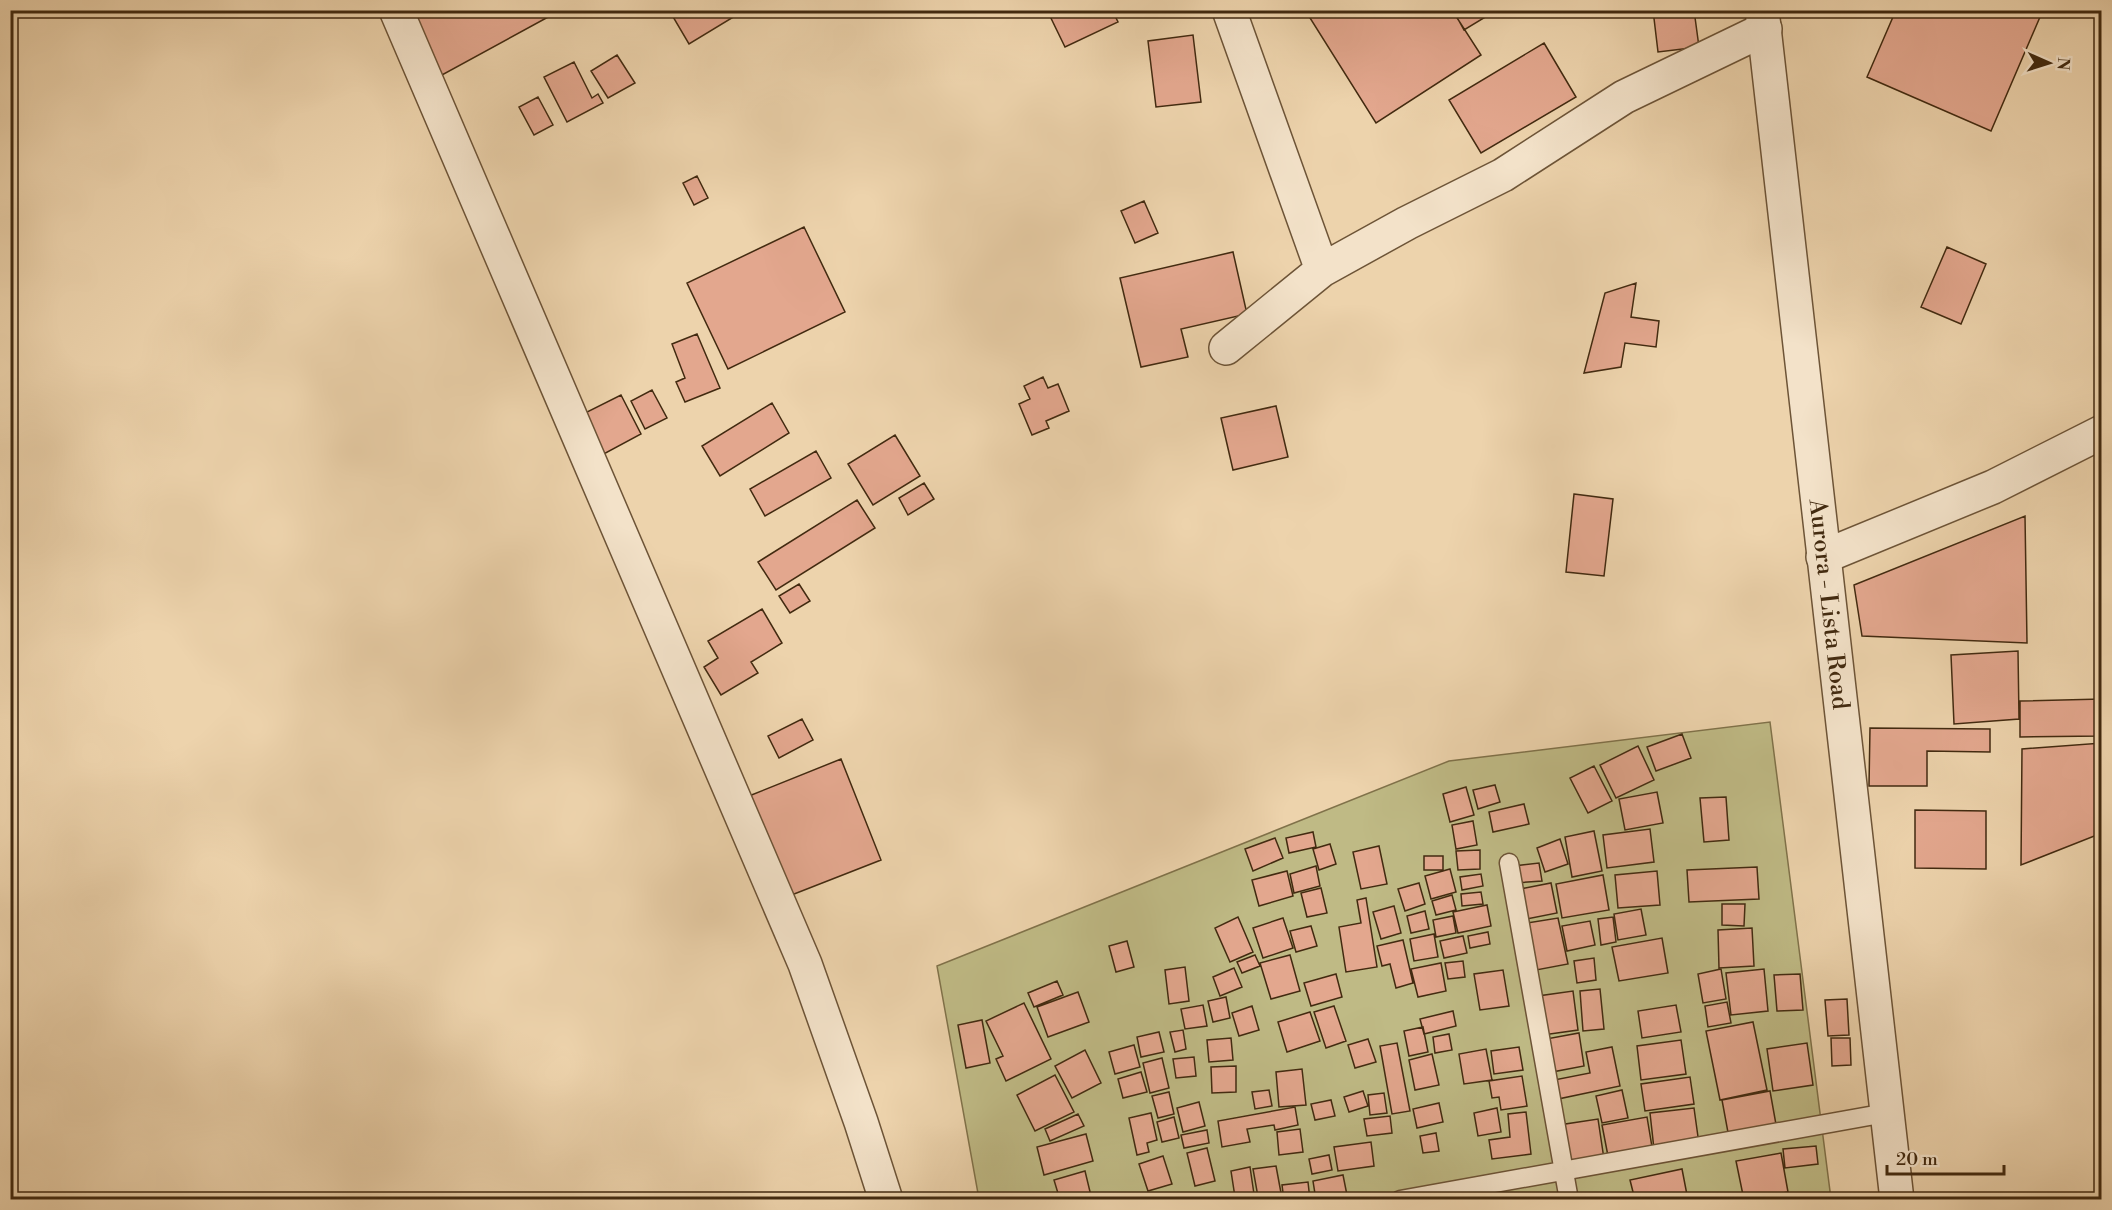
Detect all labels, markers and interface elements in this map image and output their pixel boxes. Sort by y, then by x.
north arrow [2019,33,2079,93]
text: N [2053,57,2073,71]
street label: Aurora - Lista Road [1801,496,1855,711]
scale bar [1887,1138,2004,1176]
text: 20 m [1896,1148,1938,1171]

